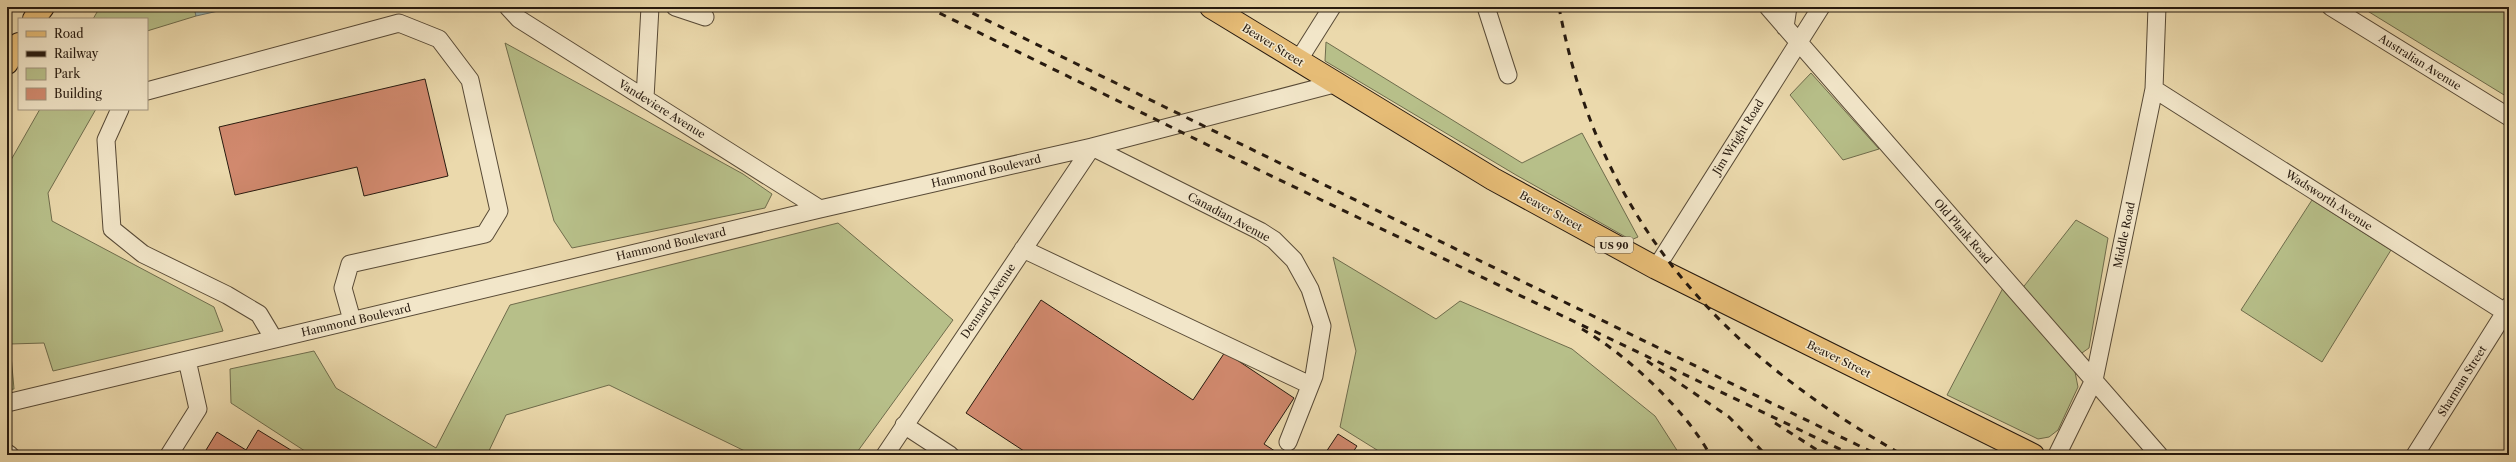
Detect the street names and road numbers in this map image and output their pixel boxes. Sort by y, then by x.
street label: Beaver Street [1240,21,1306,69]
street label: Australian Avenue [2375,30,2464,93]
street label: Vandeviere Avenue [615,76,708,141]
street label: Jim Wright Road [1708,97,1767,179]
street label: Hammond Boulevard [930,152,1042,190]
street label: Wadsworth Avenue [2282,166,2375,233]
street label: Beaver Street [1517,188,1585,234]
street label: Canadian Avenue [1185,189,1273,245]
street label: Old Plank Road [1931,196,1995,267]
street label: Middle Road [2110,200,2138,269]
street label: Hammond Boulevard [615,225,727,263]
road number: US 90 [1595,237,1633,253]
street label: Dennard Avenue [958,261,1018,341]
street label: Hammond Boulevard [300,301,412,339]
street label: Beaver Street [1805,337,1873,381]
street label: Sharman Street [2435,343,2489,419]

